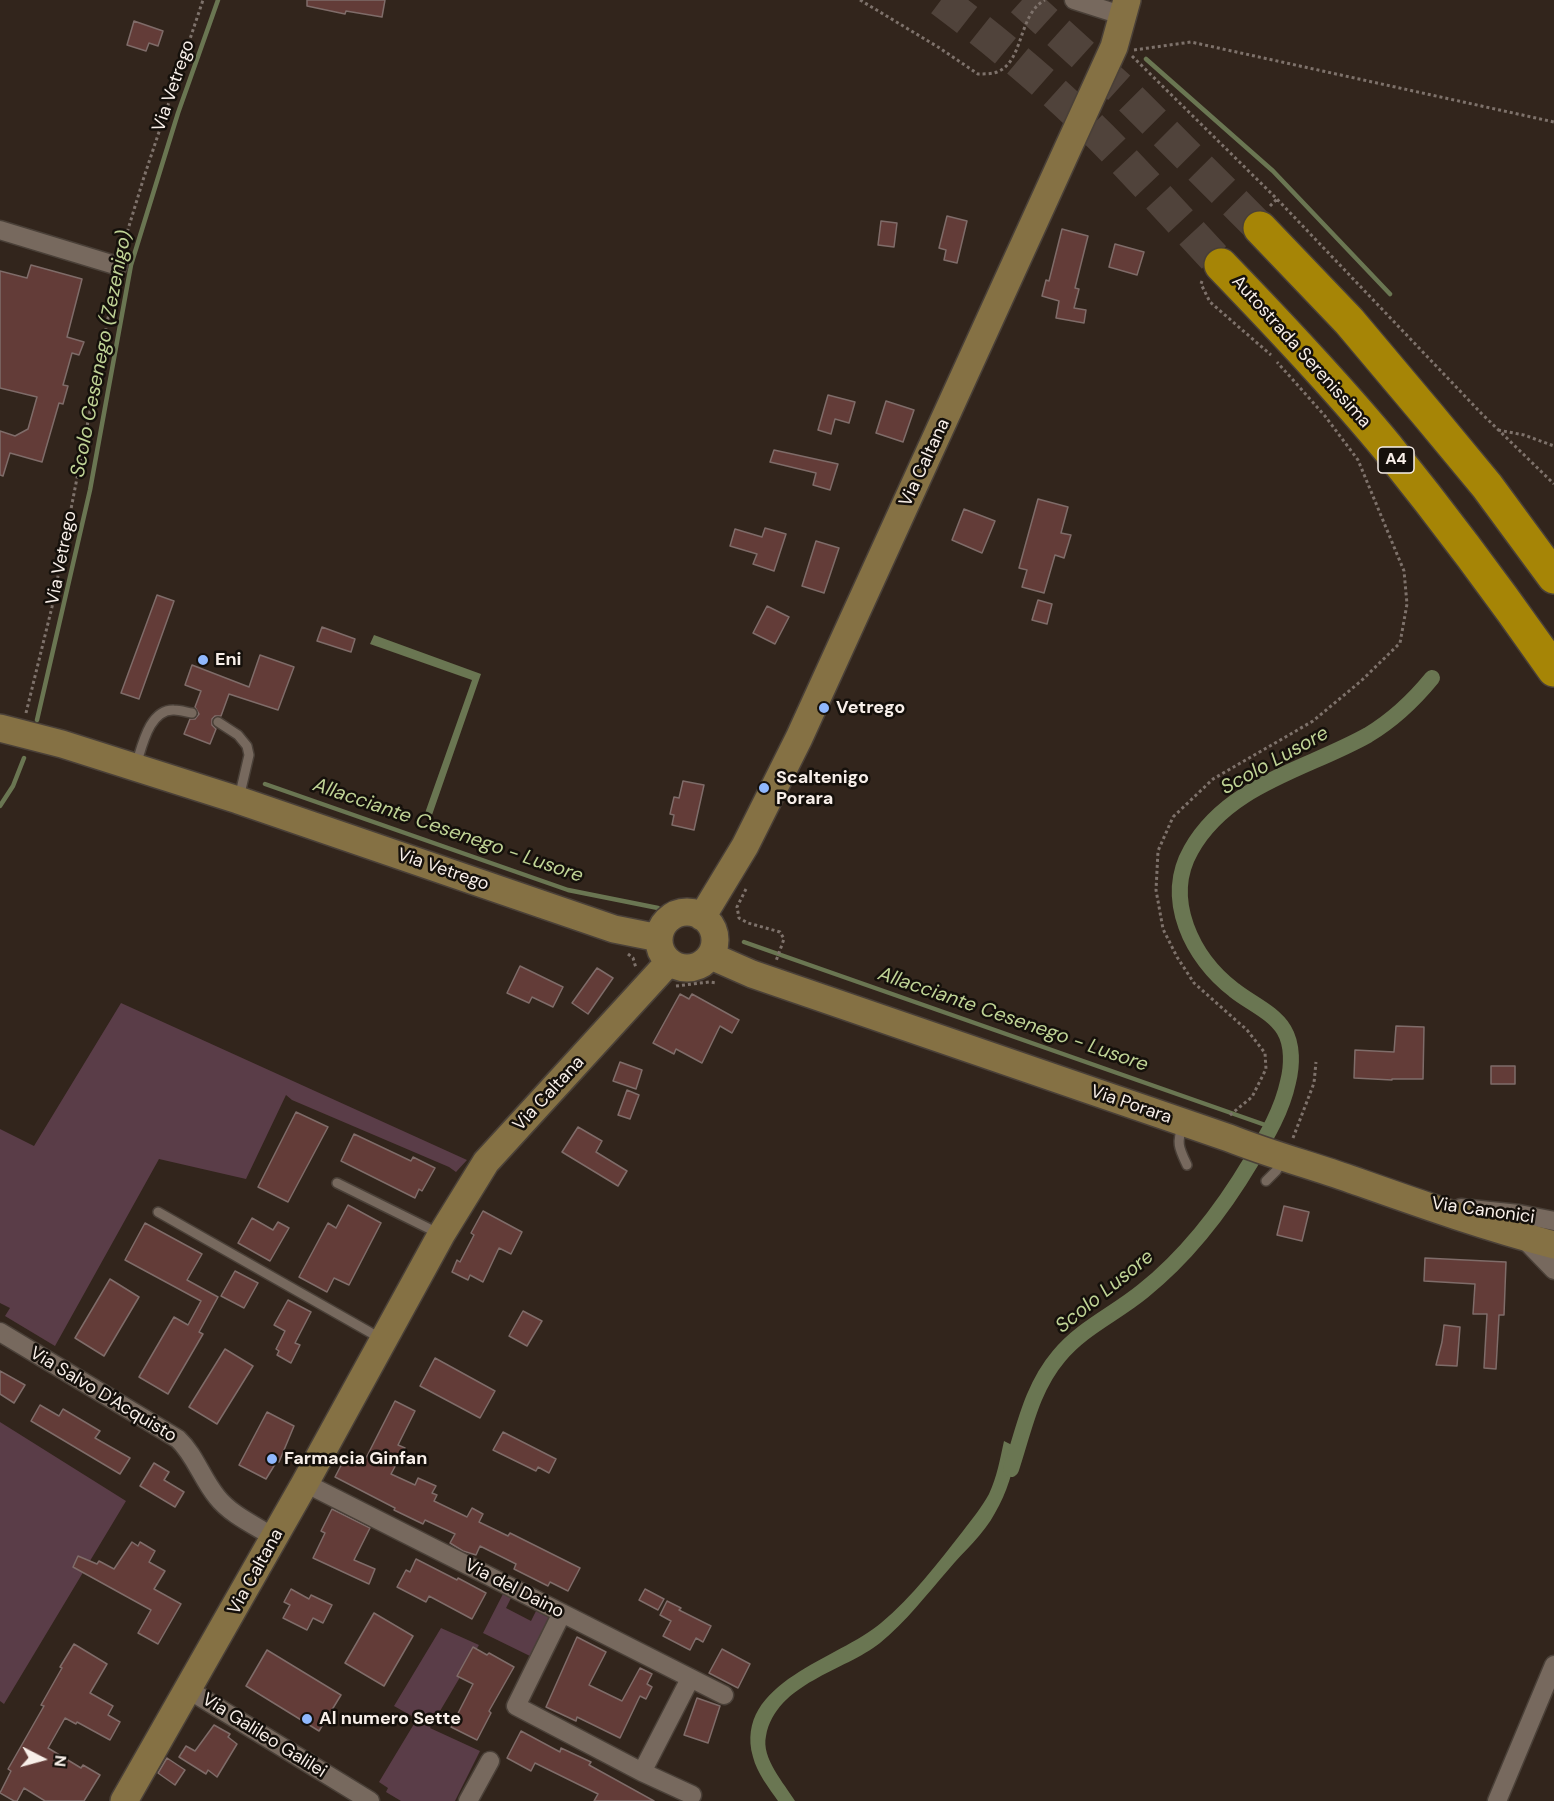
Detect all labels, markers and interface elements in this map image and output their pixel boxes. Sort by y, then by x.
street label: Via Vetrego [148,37,200,135]
water label: Scolo Cesenego (Zezenigo) [66,229,138,479]
street label: Autostrada Serenissima [1227,271,1375,433]
street label: Via Caltana [895,416,955,510]
road number: A4 [1378,447,1414,473]
street label: Via Vetrego [42,509,82,607]
place label: Eni [215,649,242,671]
marker: Eni [196,653,210,667]
place label: Vetrego [836,697,905,719]
marker: Vetrego [817,701,831,715]
water label: Scolo Lusore [1217,722,1333,800]
place label: Scaltenigo Porara [776,767,869,810]
water label: Allacciante Cesenego - Lusore [310,773,586,889]
marker: Scaltenigo Porara [757,781,771,795]
street label: Via Vetrego [394,844,492,896]
water label: Allacciante Cesenego - Lusore [875,962,1151,1078]
street label: Via Caltana [509,1052,589,1136]
street label: Via Porara [1088,1081,1174,1129]
street label: Via Canonici [1430,1193,1536,1229]
water label: Scolo Lusore [1051,1245,1159,1339]
street label: Via Salvo D'Acquisto [26,1343,180,1447]
place label: Farmacia Ginfan [284,1448,427,1470]
marker: Farmacia Ginfan [265,1452,279,1466]
street label: Via Caltana [224,1525,288,1619]
street label: Via del Daino [461,1555,567,1623]
street label: Via Galileo Galilei [198,1689,330,1783]
place label: Al numero Sette [319,1708,461,1730]
marker: Al numero Sette [300,1712,314,1726]
north arrow [12,1729,72,1789]
text: N [49,1754,71,1768]

